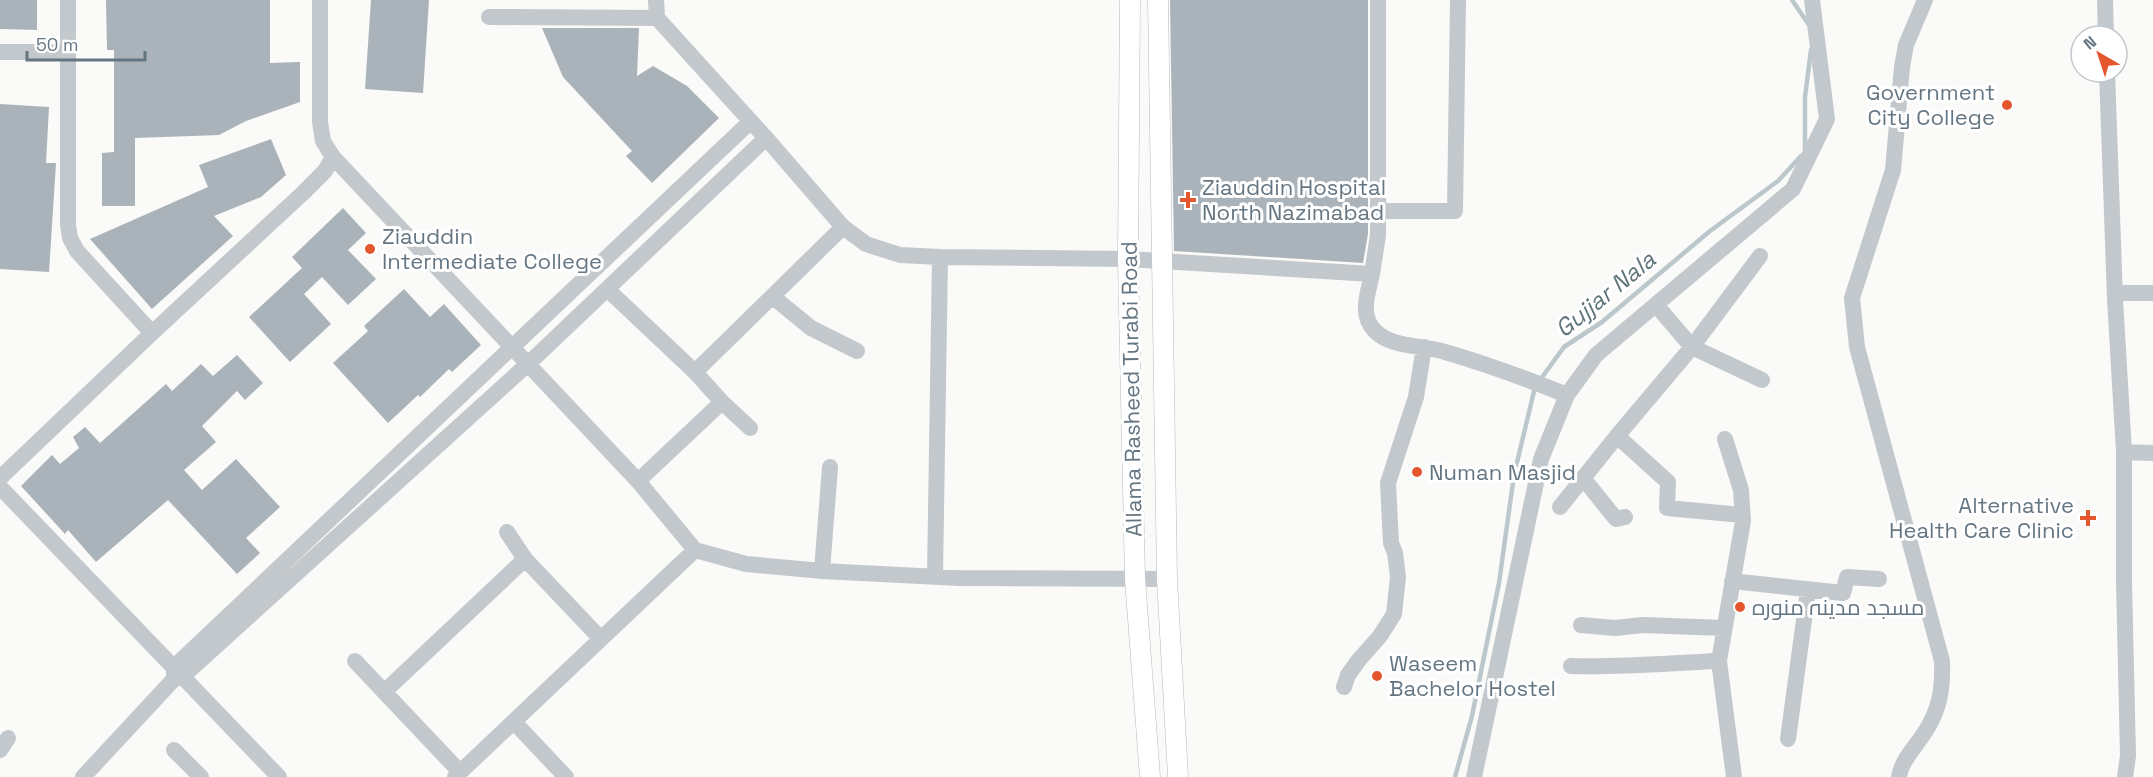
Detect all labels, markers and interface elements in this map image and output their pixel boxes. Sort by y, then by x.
scale bar [27,24,146,62]
north arrow [2069,24,2129,84]
text: N [2079,31,2101,54]
text: 50 m [36,33,78,56]
place label: Government City College [1866,78,1995,131]
marker: Government City College [2000,98,2014,112]
place label: Ziauddin Hospital North Nazimabad [1202,173,1386,226]
marker: Ziauddin Hospital North Nazimabad [1179,191,1197,209]
place label: Ziauddin Intermediate College [382,222,602,275]
street label: Allama Rasheed Turabi Road [1114,241,1148,537]
marker: Ziauddin Intermediate College [363,242,377,256]
water label: Gujjar Nala [1548,244,1662,344]
place label: Numan Masjid [1429,458,1576,486]
marker: Numan Masjid [1410,465,1424,479]
place label: Alternative Health Care Clinic [1889,491,2074,544]
marker: Alternative Health Care Clinic [2079,509,2097,527]
place label: مسجد مدینہ منورہ [1752,593,1924,621]
marker: مسجد مدینہ منورہ [1733,600,1747,614]
place label: Waseem Bachelor Hostel [1389,649,1556,702]
marker: Waseem Bachelor Hostel [1370,669,1384,683]

